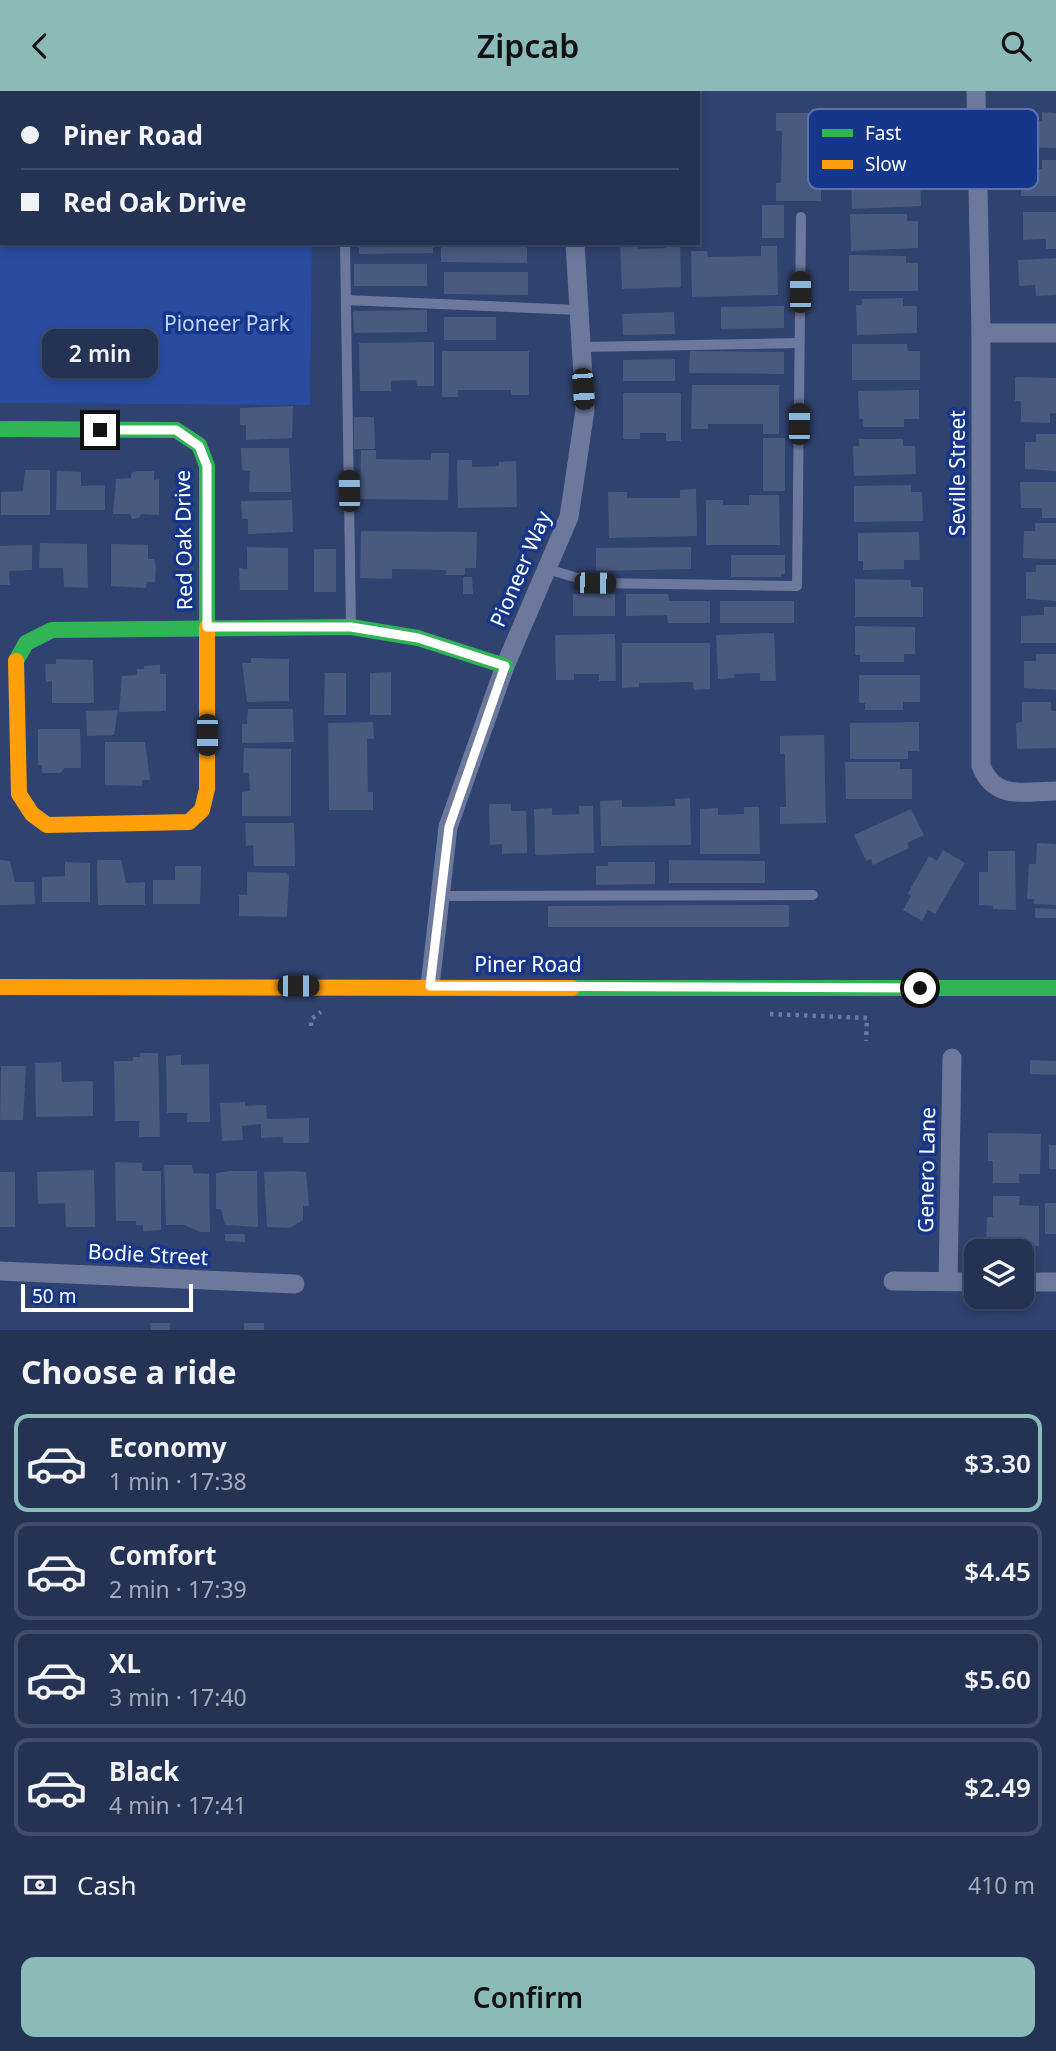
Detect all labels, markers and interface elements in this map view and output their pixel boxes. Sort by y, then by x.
text: Zipcab [477,24,579,67]
icon: back [21,27,59,65]
icon: search [997,27,1035,65]
legend [808,109,1038,189]
text: Piner Road [63,117,203,153]
text: Fast [865,120,902,146]
text: Slow [865,151,906,177]
text: Red Oak Drive [63,184,247,220]
car [790,271,811,313]
park label: Pioneer Park [164,309,291,337]
callout: 2 min [42,329,158,377]
text: 2 min [69,337,131,369]
car [572,367,595,411]
car [789,403,810,445]
street label: Seville Street [943,410,971,536]
route end [84,414,116,446]
street label: Red Oak Drive [168,470,198,610]
car [339,470,360,512]
street label: Pioneer Way [483,506,557,631]
car [574,572,617,594]
car [197,714,218,756]
street label: Piner Road [474,950,582,978]
route start [904,972,936,1004]
car [278,976,320,997]
street label: Genero Lane [911,1107,941,1233]
street label: Bodie Street [87,1237,209,1271]
map controls [964,1239,1034,1309]
button: layers [964,1239,1034,1309]
scale bar [21,1281,192,1313]
text: 50 m [32,1283,76,1309]
text: Choose a ride [21,1350,237,1393]
text: Economy [109,1429,227,1465]
icon: car [25,1432,88,1495]
text: $3.30 [964,1445,1031,1481]
text: 1 min · 17:38 [109,1465,247,1497]
text: Comfort [109,1537,217,1573]
icon: car [25,1540,88,1603]
text: $4.45 [964,1553,1031,1589]
text: 2 min · 17:39 [109,1573,247,1605]
text: XL [109,1645,141,1681]
icon: car [25,1648,88,1711]
text: $5.60 [964,1661,1031,1697]
text: 3 min · 17:40 [109,1681,247,1713]
text: Black [109,1753,179,1789]
icon: car [25,1756,88,1819]
text: $2.49 [964,1769,1031,1805]
text: 4 min · 17:41 [109,1789,247,1821]
icon: cash [21,1866,59,1904]
text: Cash [77,1867,137,1903]
text: 410 m [968,1869,1035,1901]
button: Confirm [21,1957,1035,2037]

